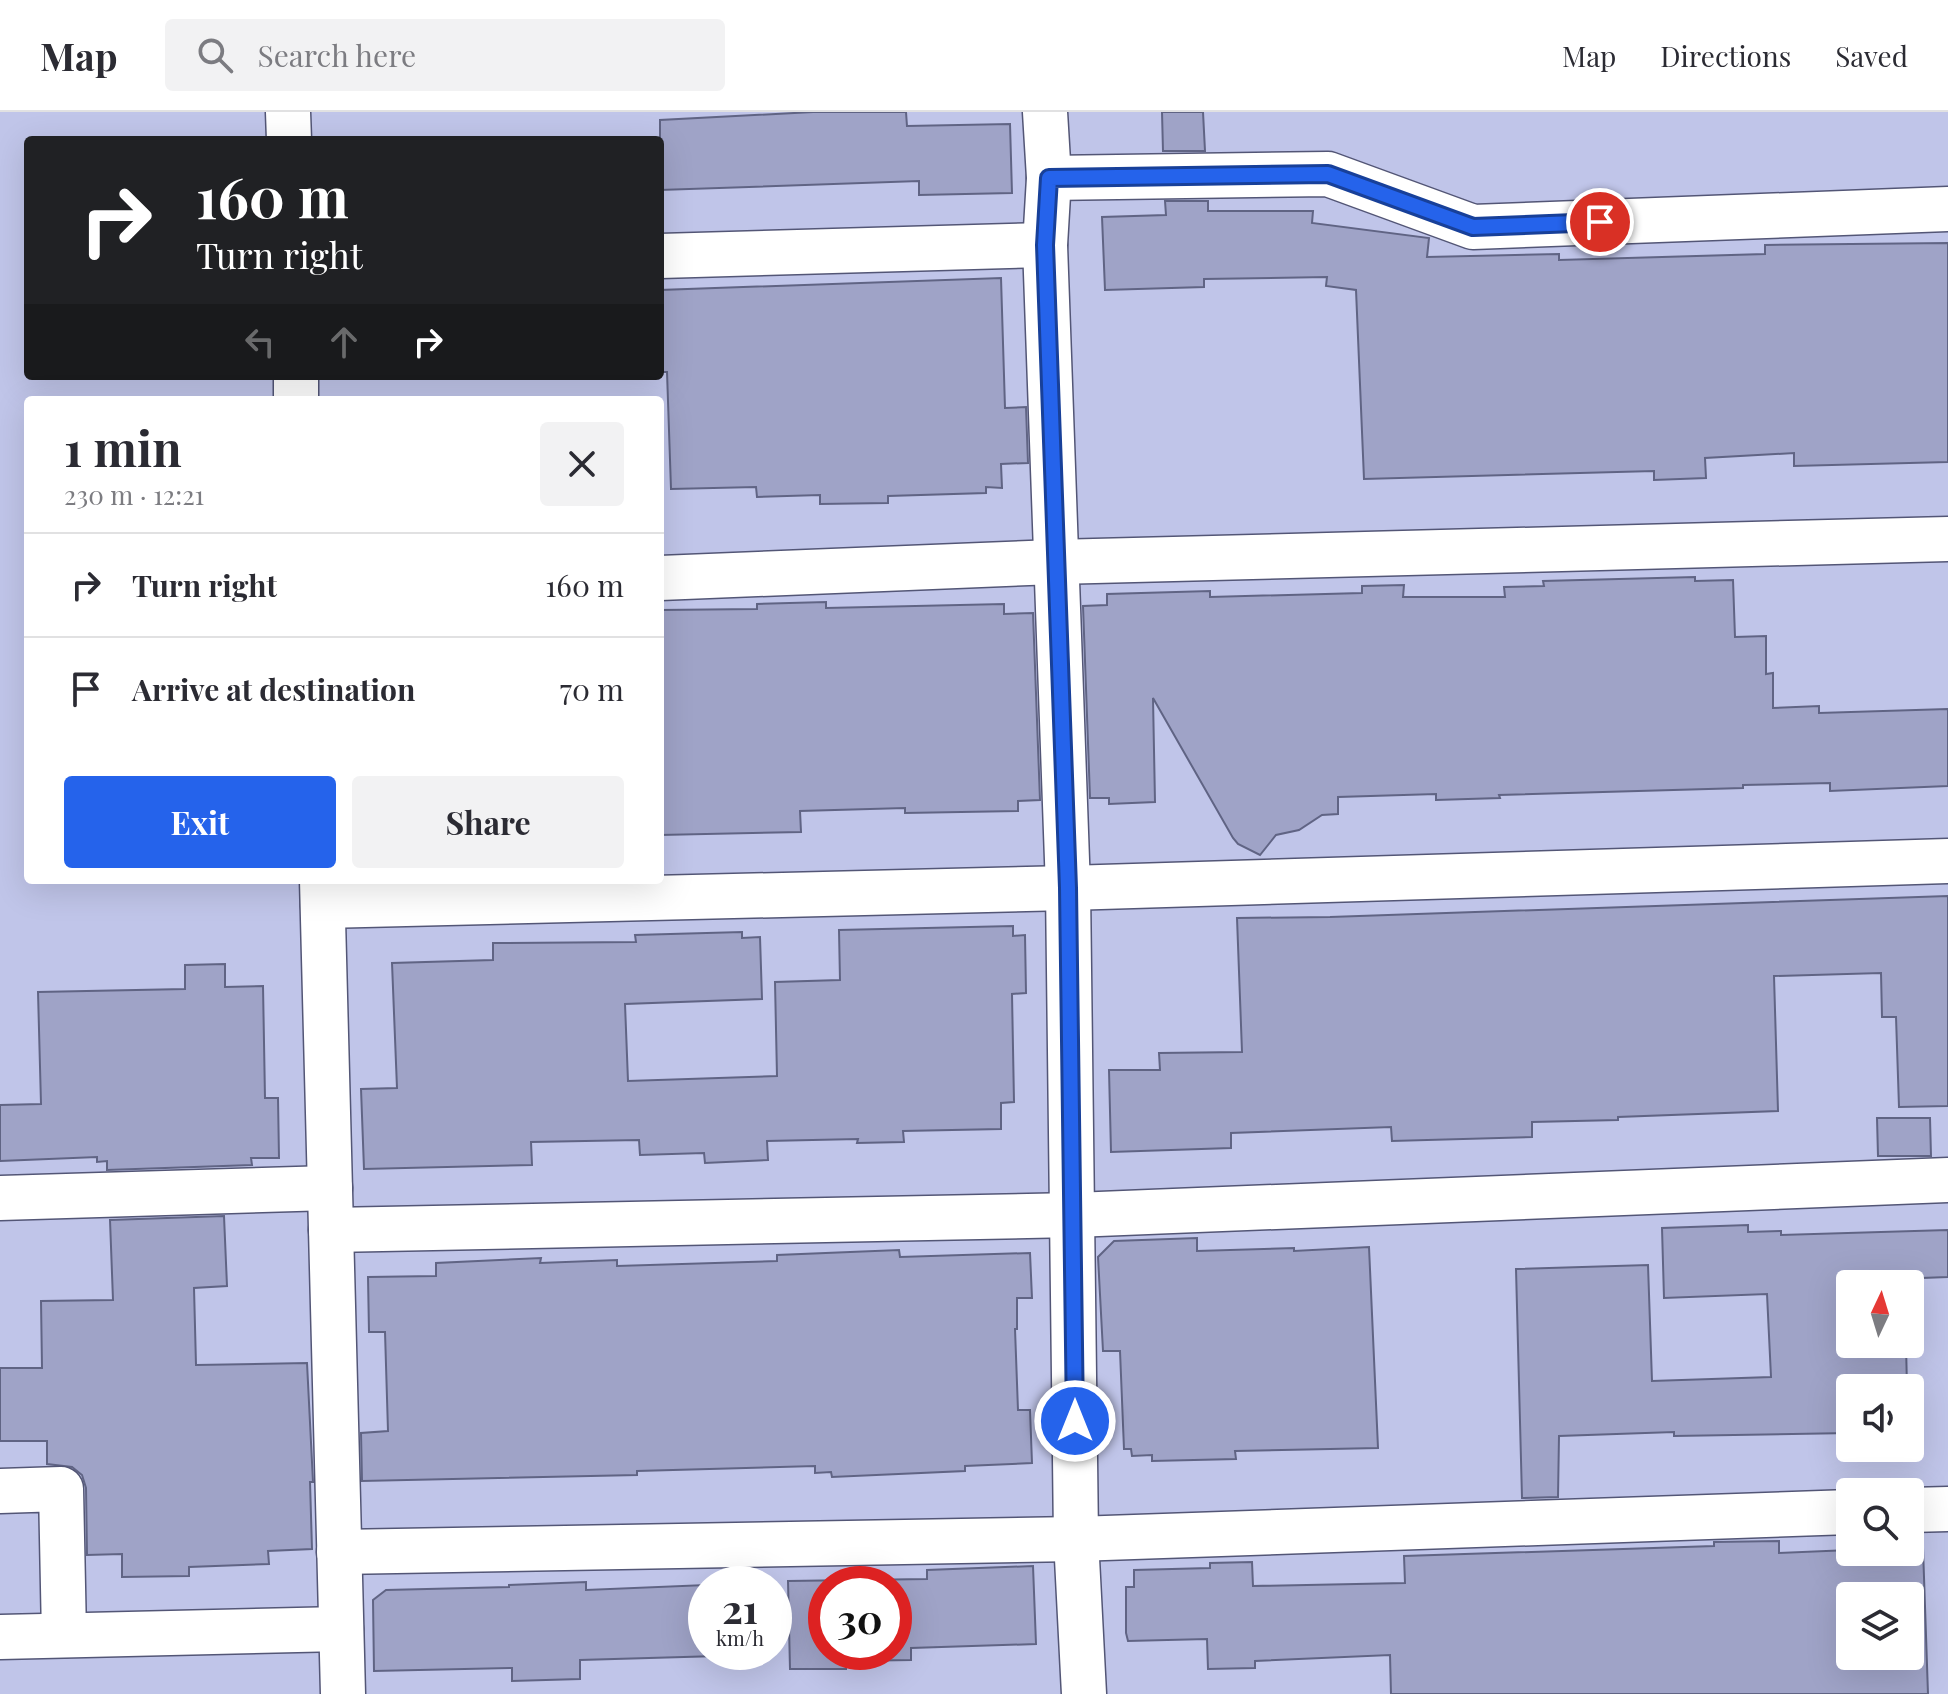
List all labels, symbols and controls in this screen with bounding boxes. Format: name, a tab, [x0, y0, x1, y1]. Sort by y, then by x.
search box	[165, 19, 725, 91]
text: Map	[40, 30, 117, 81]
icon: search	[193, 33, 237, 77]
text: Search here	[257, 35, 416, 75]
text: Map	[1562, 37, 1616, 74]
text: Directions	[1660, 37, 1791, 74]
text: Saved	[1835, 37, 1908, 74]
text: 160 m	[196, 158, 349, 233]
icon: right	[64, 168, 168, 272]
pin	[1566, 188, 1634, 256]
icon: arrive	[1578, 200, 1622, 244]
text: Turn right	[196, 230, 363, 278]
icon: left	[238, 320, 282, 364]
icon: ahead	[322, 320, 366, 364]
icon: right	[406, 320, 450, 364]
text: 1 min	[64, 415, 182, 479]
button: close	[540, 422, 624, 506]
text: 230 m · 12:21	[64, 477, 204, 512]
icon: right	[64, 563, 108, 607]
text: Turn right	[132, 565, 277, 605]
text: 160 m	[545, 565, 624, 605]
icon: arrive	[64, 667, 108, 711]
text: Arrive at destination	[132, 669, 415, 709]
text: 70 m	[560, 669, 624, 709]
button: Exit	[64, 776, 336, 868]
button: Share	[352, 776, 624, 868]
north arrow	[1836, 1270, 1924, 1358]
map controls	[1836, 1270, 1924, 1670]
button: sound	[1836, 1374, 1924, 1462]
position arrow	[1033, 1379, 1117, 1463]
button: search	[1836, 1478, 1924, 1566]
speed limit sign: 30	[808, 1566, 912, 1670]
text: 21	[722, 1581, 758, 1634]
button: layers	[1836, 1582, 1924, 1670]
text: km/h	[716, 1624, 764, 1651]

